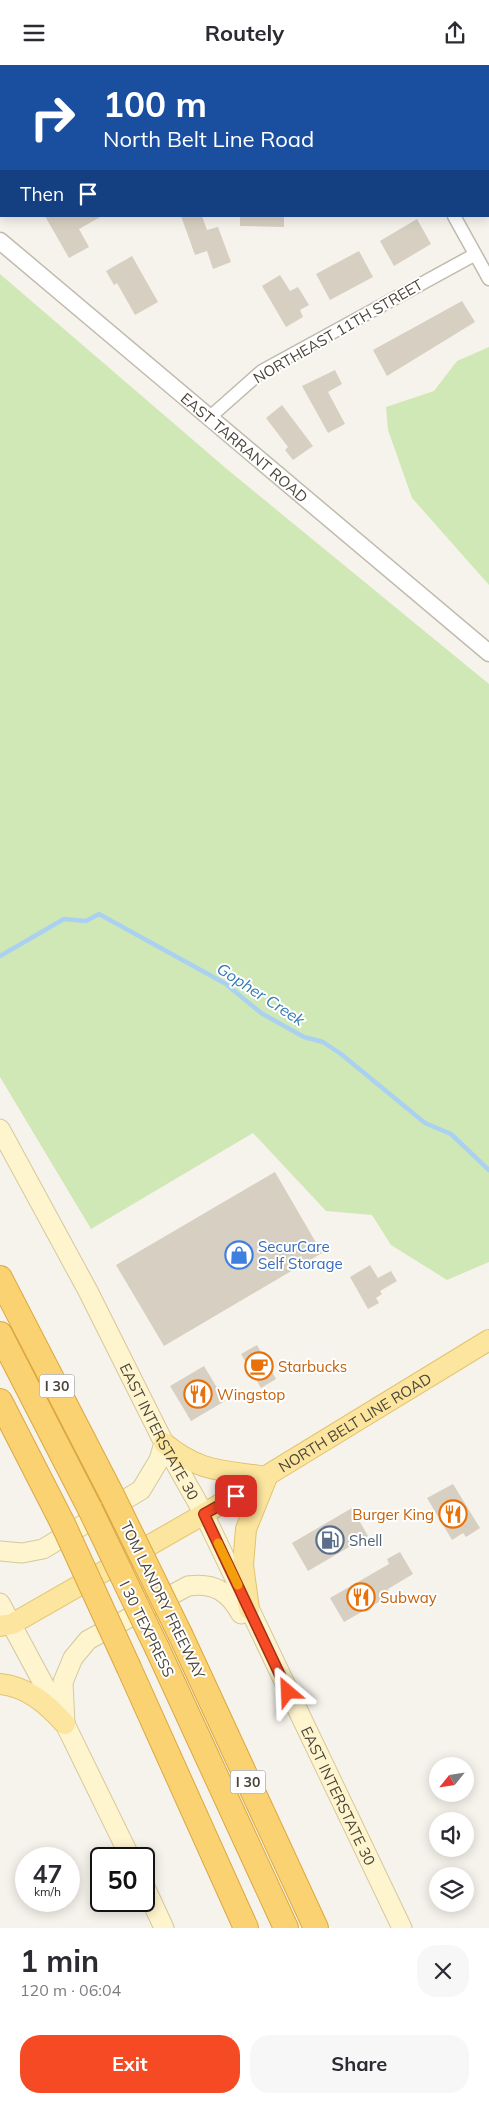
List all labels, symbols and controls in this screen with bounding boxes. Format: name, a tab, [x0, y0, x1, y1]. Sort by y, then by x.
icon: menu	[20, 19, 48, 47]
text: Routely	[205, 19, 284, 47]
icon: share	[441, 19, 469, 47]
text: 100 m	[103, 82, 207, 126]
icon: right	[20, 85, 85, 150]
text: North Belt Line Road	[103, 125, 314, 153]
icon: arrive	[74, 180, 102, 208]
text: Then	[20, 182, 64, 206]
street label: NORTHEAST 11TH STREET	[250, 275, 426, 387]
street label: EAST TARRANT ROAD	[177, 388, 312, 506]
water label: Gopher Creek	[213, 958, 309, 1030]
place label: SecurCare Self Storage	[258, 1237, 343, 1273]
shop icon: SecurCare Self Storage	[224, 1240, 254, 1270]
cafe icon: Starbucks	[244, 1351, 274, 1381]
place label: Starbucks	[278, 1357, 347, 1376]
street label: EAST INTERSTATE 30	[116, 1360, 203, 1503]
street label: NORTH BELT LINE ROAD	[275, 1368, 435, 1476]
road number: I 30	[40, 1375, 74, 1397]
restaurant icon: Wingstop	[183, 1379, 213, 1409]
place label: Wingstop	[217, 1385, 285, 1404]
pin	[215, 1475, 257, 1517]
icon: arrive	[222, 1482, 250, 1510]
restaurant icon: Burger King	[438, 1499, 468, 1529]
place label: Burger King	[352, 1505, 434, 1524]
street label: TOM LANDRY FREEWAY	[117, 1518, 210, 1683]
fuel station icon: Shell	[315, 1525, 345, 1555]
place label: Shell	[349, 1531, 382, 1550]
street label: I 30 TEXPRESS	[115, 1578, 179, 1680]
restaurant icon: Subway	[346, 1582, 376, 1612]
place label: Subway	[380, 1588, 437, 1607]
position arrow	[261, 1665, 313, 1717]
street label: EAST INTERSTATE 30	[297, 1723, 380, 1868]
north arrow	[429, 1757, 474, 1803]
map controls	[429, 1757, 474, 1912]
road number: I 30	[230, 1770, 266, 1793]
button: sound	[429, 1812, 474, 1857]
speed limit sign: 50	[90, 1847, 155, 1912]
text: 47	[32, 1858, 63, 1889]
button: layers	[429, 1867, 474, 1912]
text: km/h	[34, 1884, 61, 1899]
text: 1 min	[20, 1942, 99, 1980]
button: close	[417, 1945, 469, 1997]
text: 120 m · 06:04	[20, 1980, 121, 2000]
button: Exit	[20, 2035, 240, 2093]
button: Share	[250, 2035, 469, 2093]

